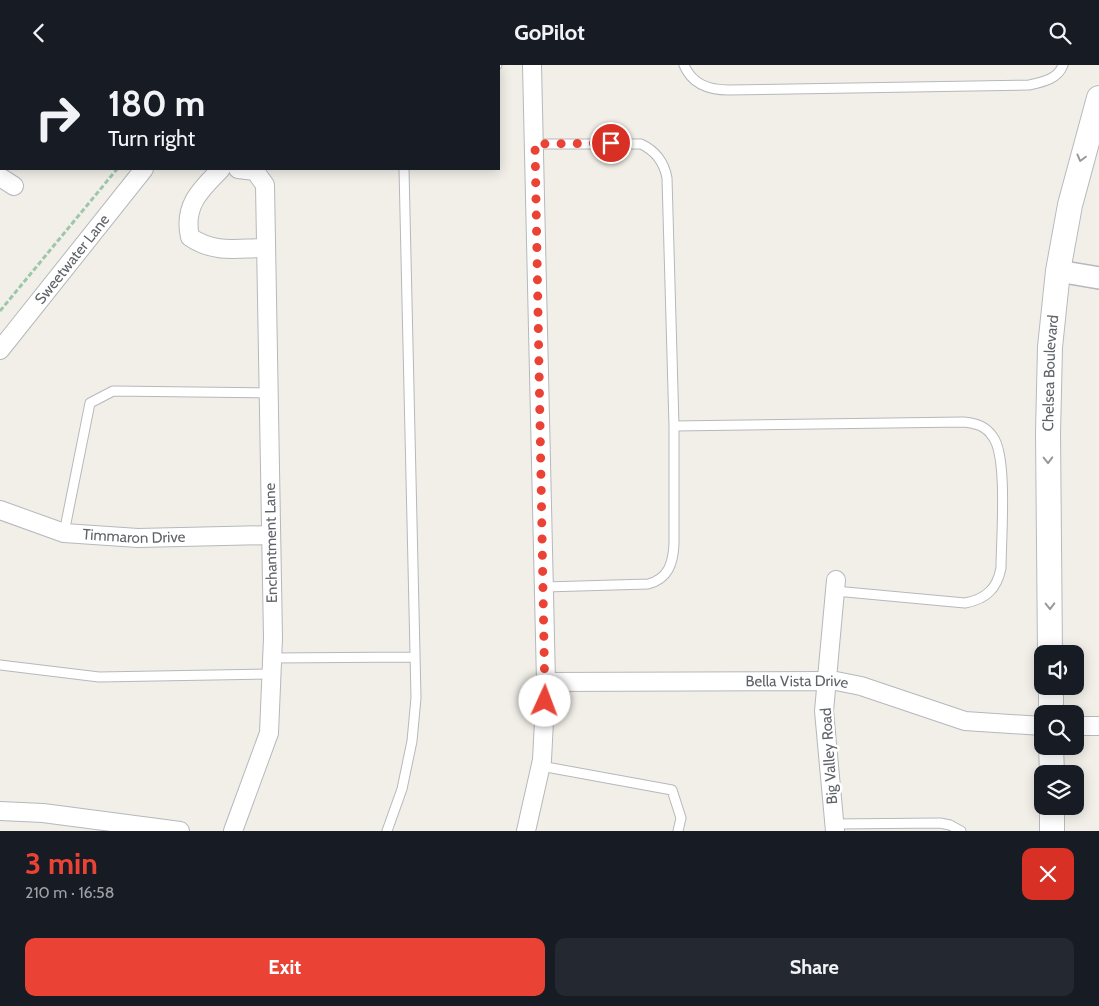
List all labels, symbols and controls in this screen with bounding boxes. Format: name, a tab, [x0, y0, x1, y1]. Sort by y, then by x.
icon: back	[25, 19, 53, 47]
text: GoPilot	[514, 19, 585, 46]
icon: search	[1046, 19, 1074, 47]
text: 180 m	[108, 82, 205, 125]
icon: right	[25, 85, 90, 150]
pin	[590, 122, 632, 164]
text: Turn right	[108, 125, 195, 152]
icon: arrive	[597, 129, 625, 157]
one-way arrow	[1077, 153, 1087, 161]
street label: Sweetwater Lane	[31, 211, 113, 308]
street label: Chelsea Boulevard	[1039, 314, 1062, 432]
one-way arrow	[1043, 456, 1053, 464]
street label: Enchantment Lane	[261, 482, 281, 603]
street label: Timmaron Drive	[82, 525, 186, 547]
one-way arrow	[1045, 602, 1055, 610]
map controls	[1034, 645, 1084, 815]
button: sound	[1034, 645, 1084, 695]
street label: Bella Vista Drive	[746, 672, 850, 692]
position arrow	[518, 674, 570, 726]
button: search	[1034, 705, 1084, 755]
street label: Big Valley Road	[817, 707, 841, 805]
button: layers	[1034, 765, 1084, 815]
text: 3 min	[25, 845, 98, 882]
button: close	[1022, 848, 1074, 900]
text: 210 m · 16:58	[25, 883, 114, 902]
button: Exit	[25, 938, 545, 996]
button: Share	[555, 938, 1074, 996]

